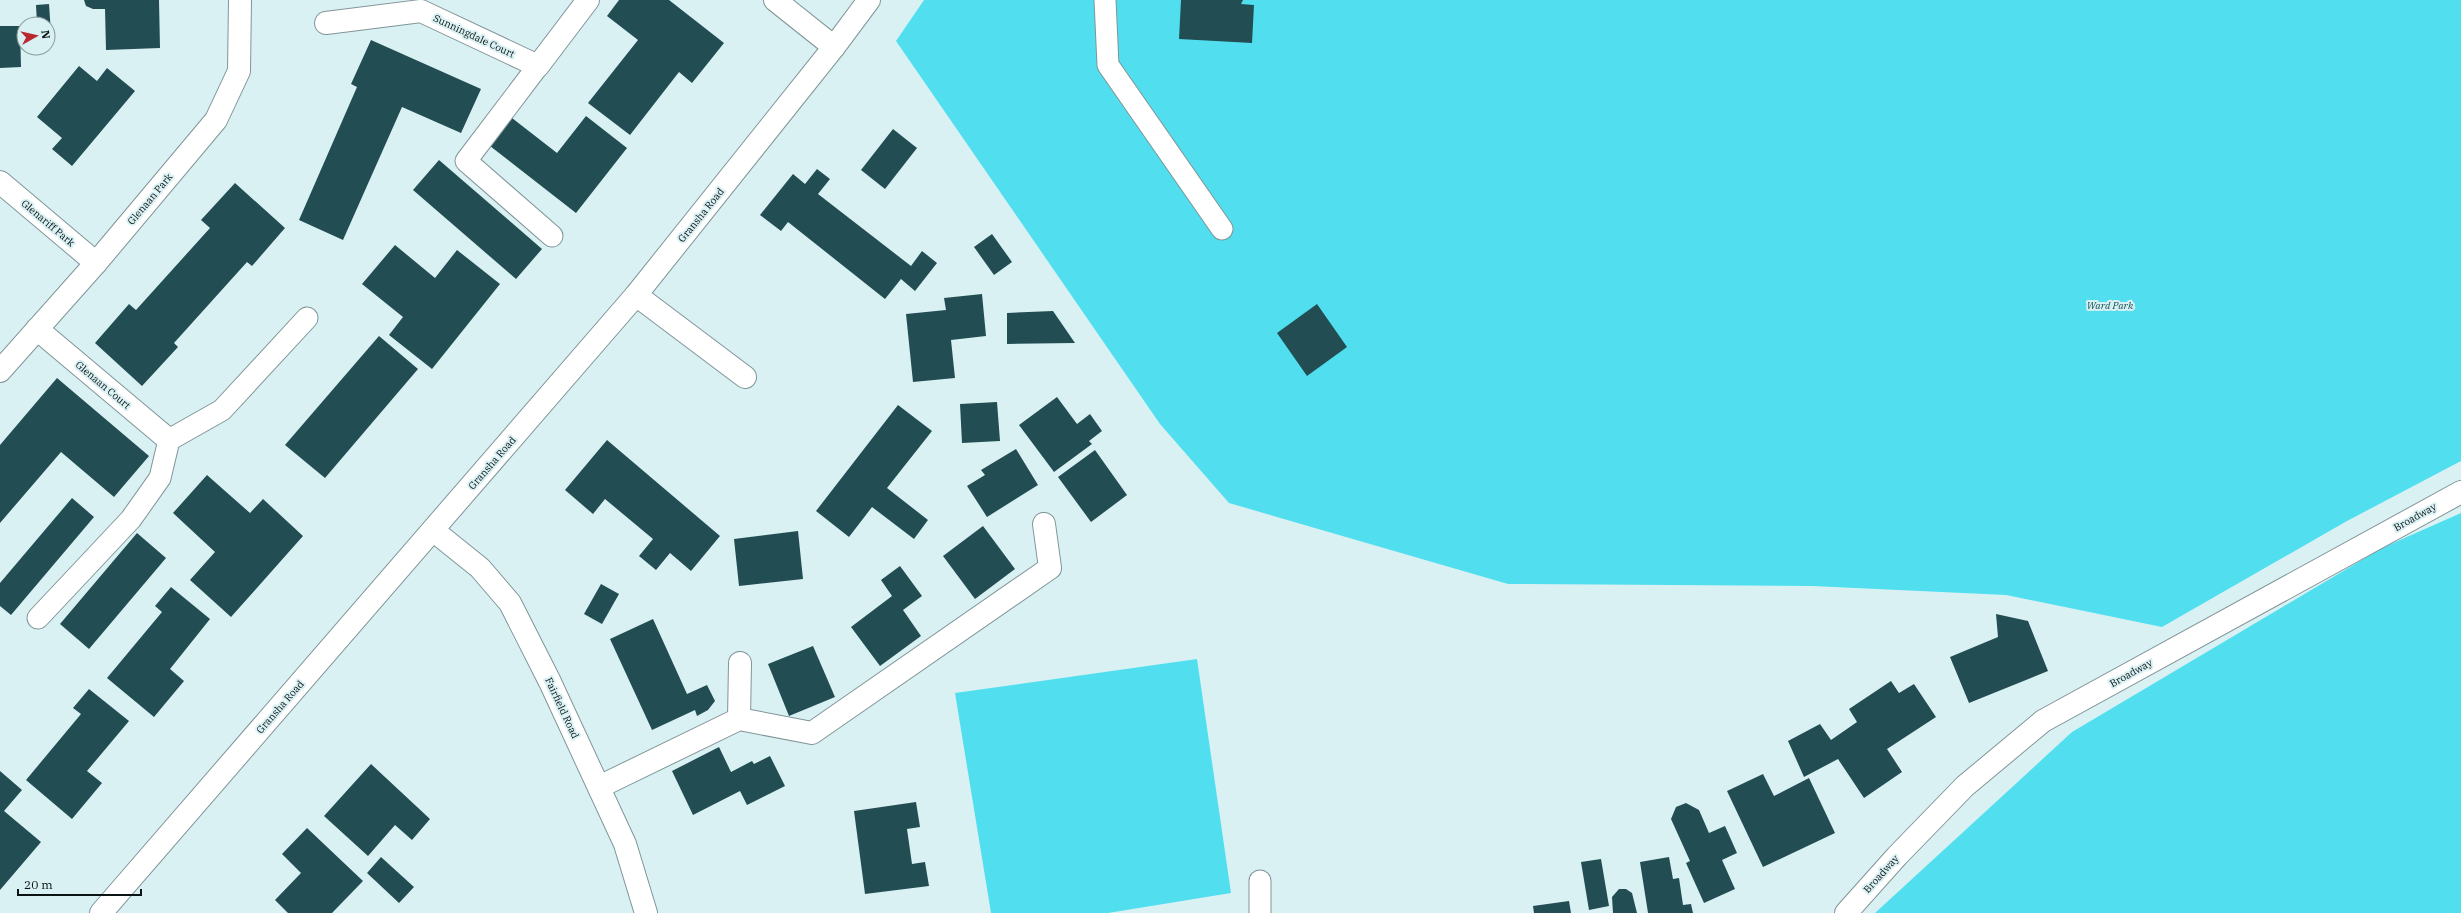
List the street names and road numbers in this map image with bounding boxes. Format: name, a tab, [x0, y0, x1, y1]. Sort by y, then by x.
street label: Sunningdale Court	[431, 11, 517, 61]
street label: Glenaan Park	[125, 170, 175, 227]
street label: Gransha Road	[675, 185, 727, 245]
street label: Glenariff Park	[19, 197, 78, 249]
street label: Glenaan Court	[73, 358, 134, 412]
street label: Gransha Road	[465, 434, 519, 492]
street label: Broadway	[2391, 500, 2439, 534]
street label: Broadway	[2107, 656, 2155, 690]
street label: Fairfield Road	[542, 675, 582, 741]
street label: Gransha Road	[253, 678, 307, 736]
street label: Broadway	[1861, 852, 1902, 896]

